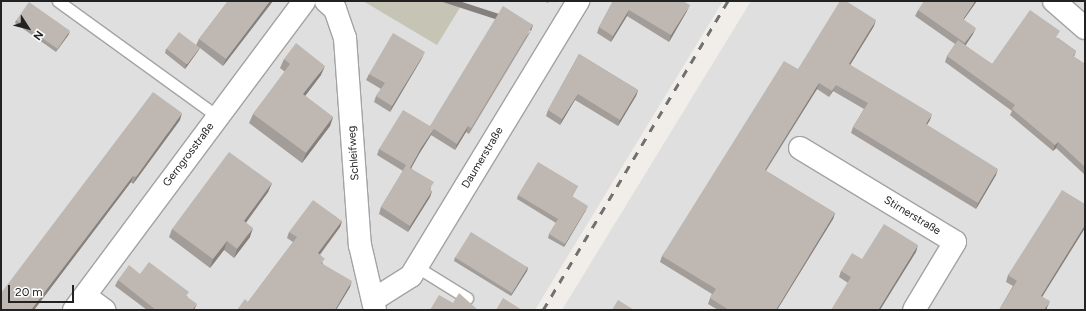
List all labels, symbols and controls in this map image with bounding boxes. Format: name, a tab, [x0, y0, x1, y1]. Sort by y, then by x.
north arrow	[8, 8, 48, 48]
text: N	[30, 28, 46, 43]
street label: Gerngrosstraße	[161, 120, 217, 190]
street label: Schleifweg	[346, 125, 362, 181]
street label: Daumerstraße	[460, 125, 506, 191]
street label: Stirnerstraße	[881, 194, 943, 238]
scale bar	[10, 277, 76, 303]
text: 20 m	[15, 285, 43, 299]

